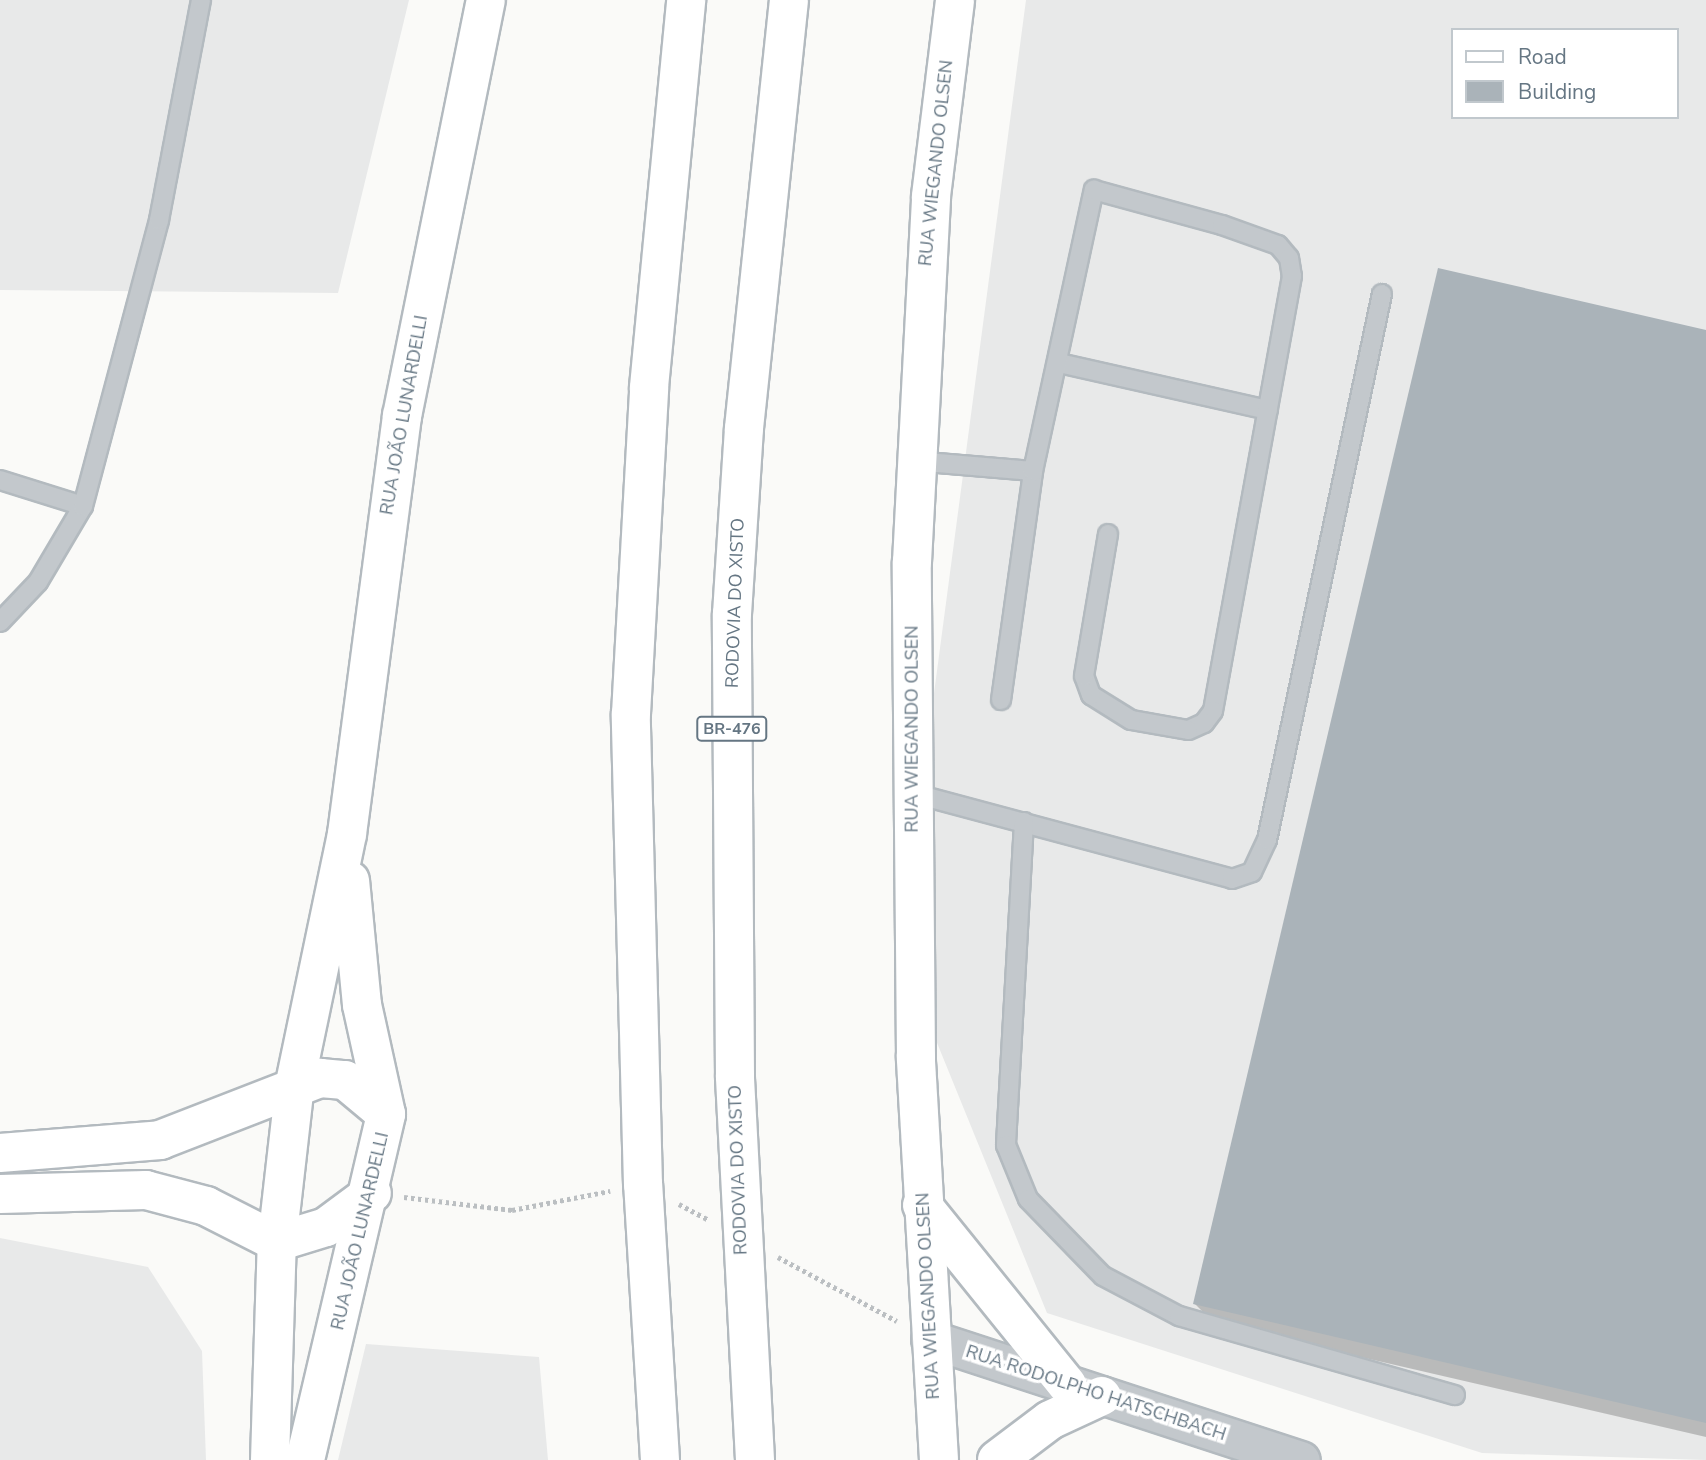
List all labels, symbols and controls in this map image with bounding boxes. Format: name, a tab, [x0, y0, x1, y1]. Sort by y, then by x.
legend	[1450, 28, 1678, 119]
text: Road	[1518, 43, 1567, 71]
street label: RUA WIEGANDO OLSEN	[914, 59, 958, 267]
text: Building	[1518, 78, 1596, 106]
street label: RUA JOÃO LUNARDELLI	[376, 313, 432, 517]
street label: RODOVIA DO XISTO	[721, 518, 749, 688]
street label: RUA WIEGANDO OLSEN	[901, 625, 923, 833]
road number: BR-476	[695, 716, 769, 742]
street label: RODOVIA DO XISTO	[724, 1085, 752, 1255]
street label: RUA JOÃO LUNARDELLI	[327, 1130, 393, 1332]
street label: RUA WIEGANDO OLSEN	[912, 1192, 944, 1400]
street label: RUA RODOLPHO HATSCHBACH	[963, 1341, 1229, 1445]

